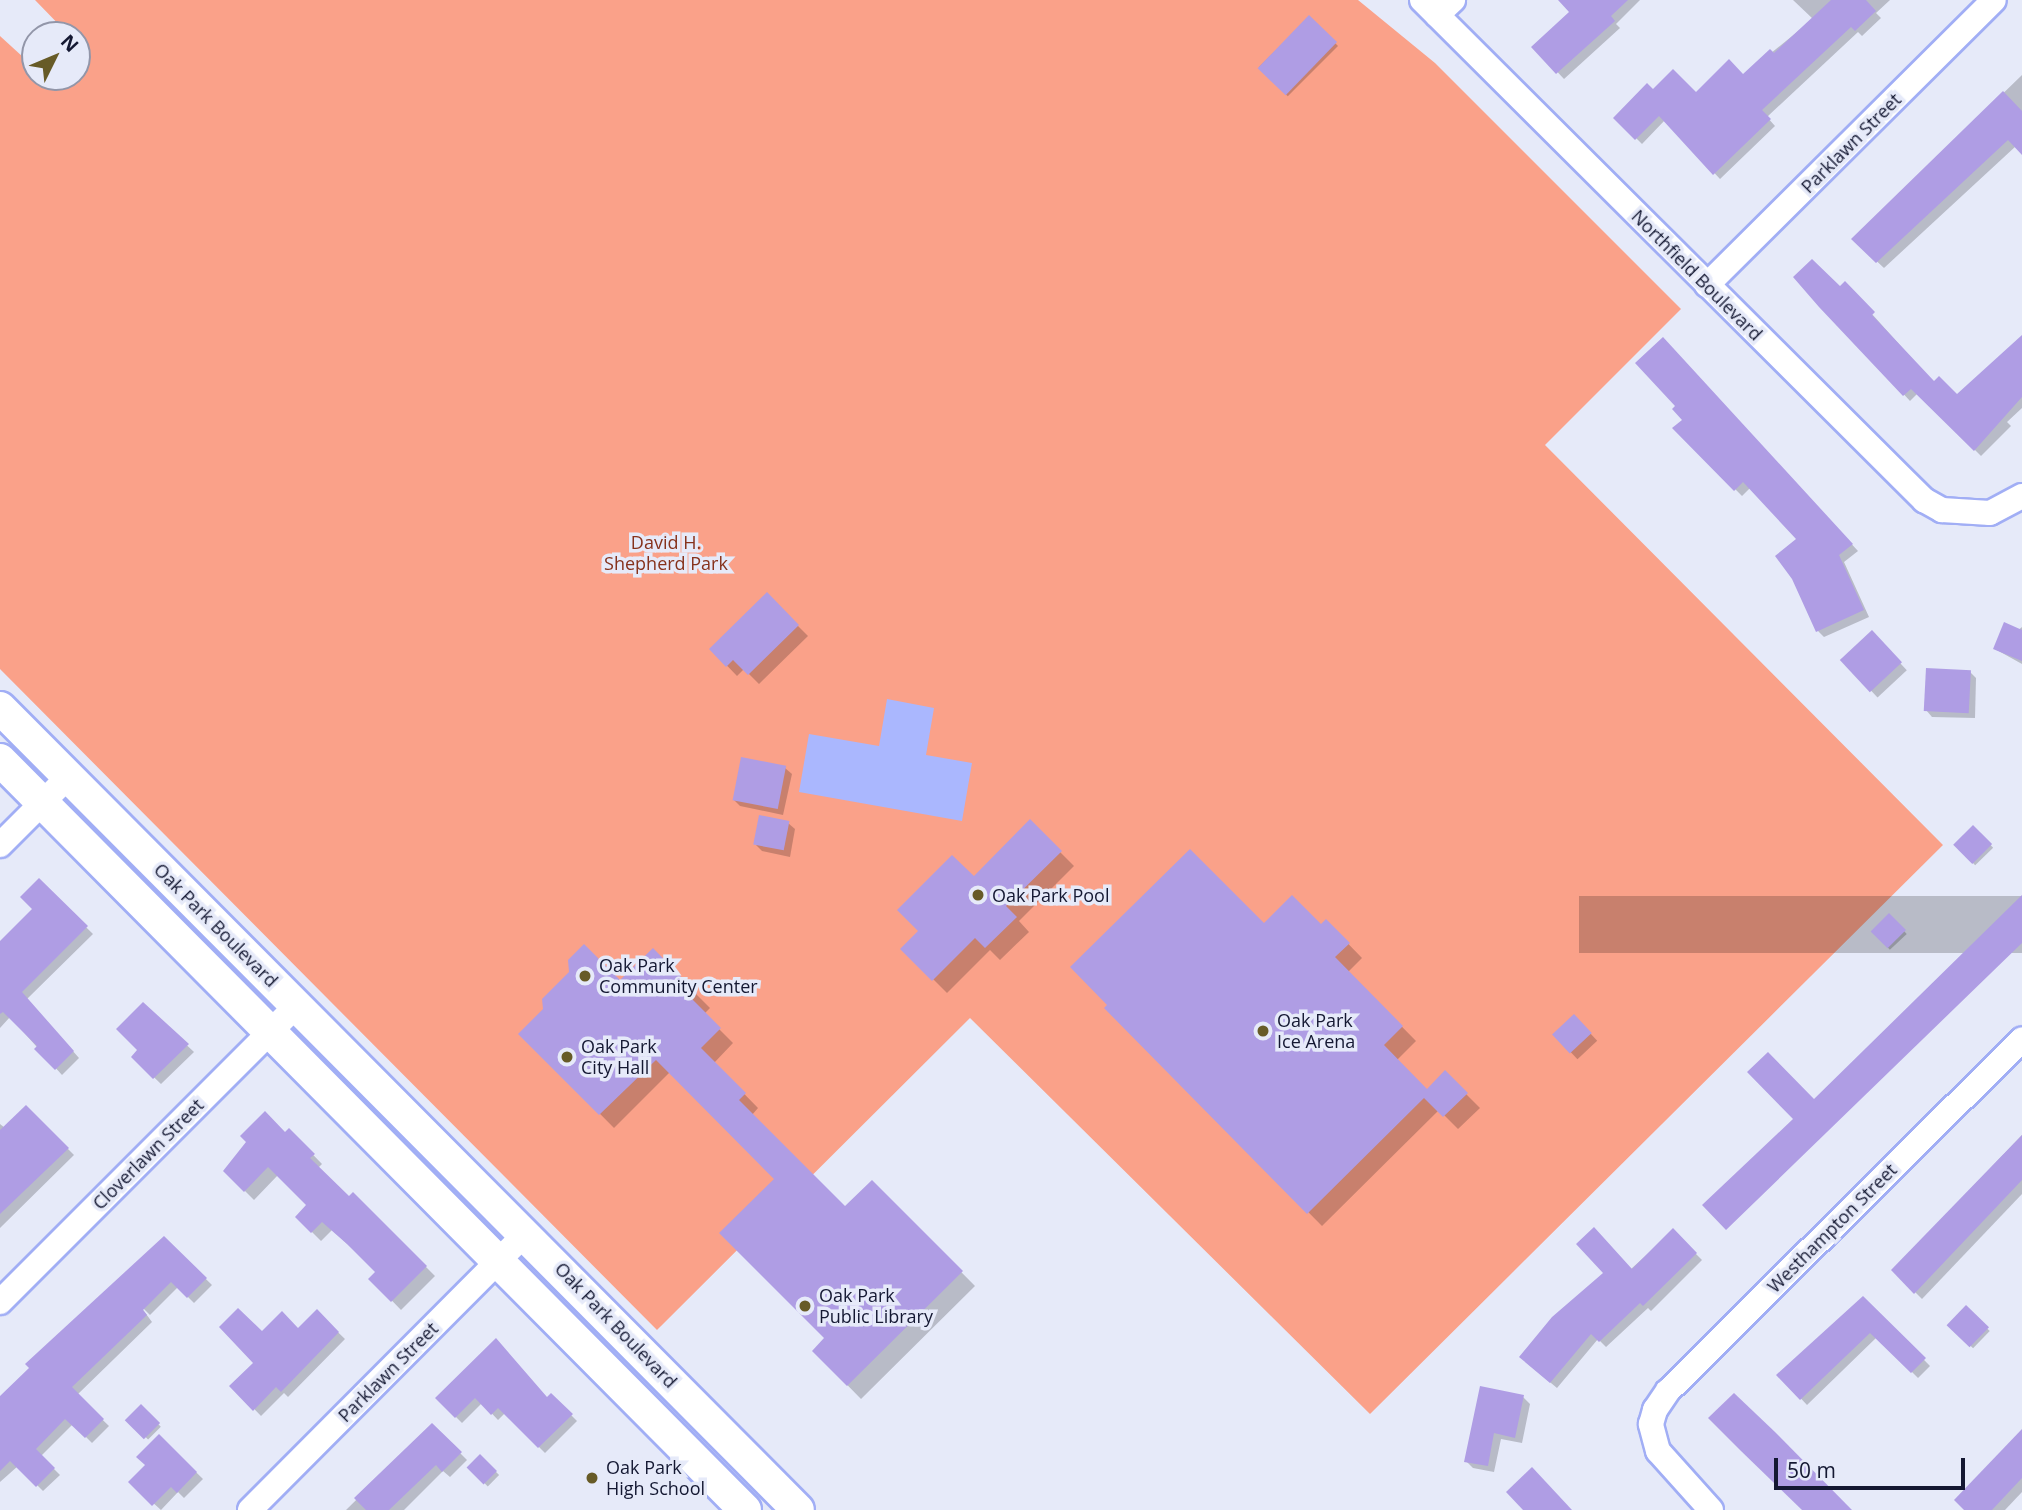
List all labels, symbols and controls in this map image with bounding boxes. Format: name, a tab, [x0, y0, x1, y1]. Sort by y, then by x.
north arrow	[21, 21, 91, 91]
text: N	[55, 29, 85, 58]
street label: Parklawn Street	[1797, 89, 1905, 197]
street label: Northfield Boulevard	[1627, 205, 1767, 345]
park label: David H. Shepherd Park	[604, 532, 728, 574]
street label: Oak Park Boulevard	[150, 859, 282, 991]
place label: Oak Park Pool	[992, 884, 1109, 906]
marker: Oak Park Pool	[970, 887, 986, 903]
place label: Oak Park Community Center	[599, 955, 758, 998]
marker: Oak Park Community Center	[577, 968, 593, 984]
place label: Oak Park Ice Arena	[1277, 1010, 1355, 1052]
marker: Oak Park Ice Arena	[1255, 1023, 1271, 1039]
place label: Oak Park City Hall	[581, 1036, 657, 1078]
marker: Oak Park City Hall	[559, 1049, 575, 1065]
street label: Cloverlawn Street	[88, 1094, 208, 1214]
street label: Westhampton Street	[1763, 1159, 1901, 1297]
street label: Oak Park Boulevard	[551, 1258, 681, 1392]
place label: Oak Park Public Library	[819, 1285, 933, 1328]
marker: Oak Park Public Library	[797, 1298, 813, 1314]
street label: Parklawn Street	[334, 1318, 442, 1426]
scale bar	[1777, 1444, 1968, 1488]
text: 50 m	[1787, 1456, 1836, 1484]
place label: Oak Park High School	[606, 1457, 705, 1500]
marker: Oak Park High School	[584, 1470, 600, 1486]

